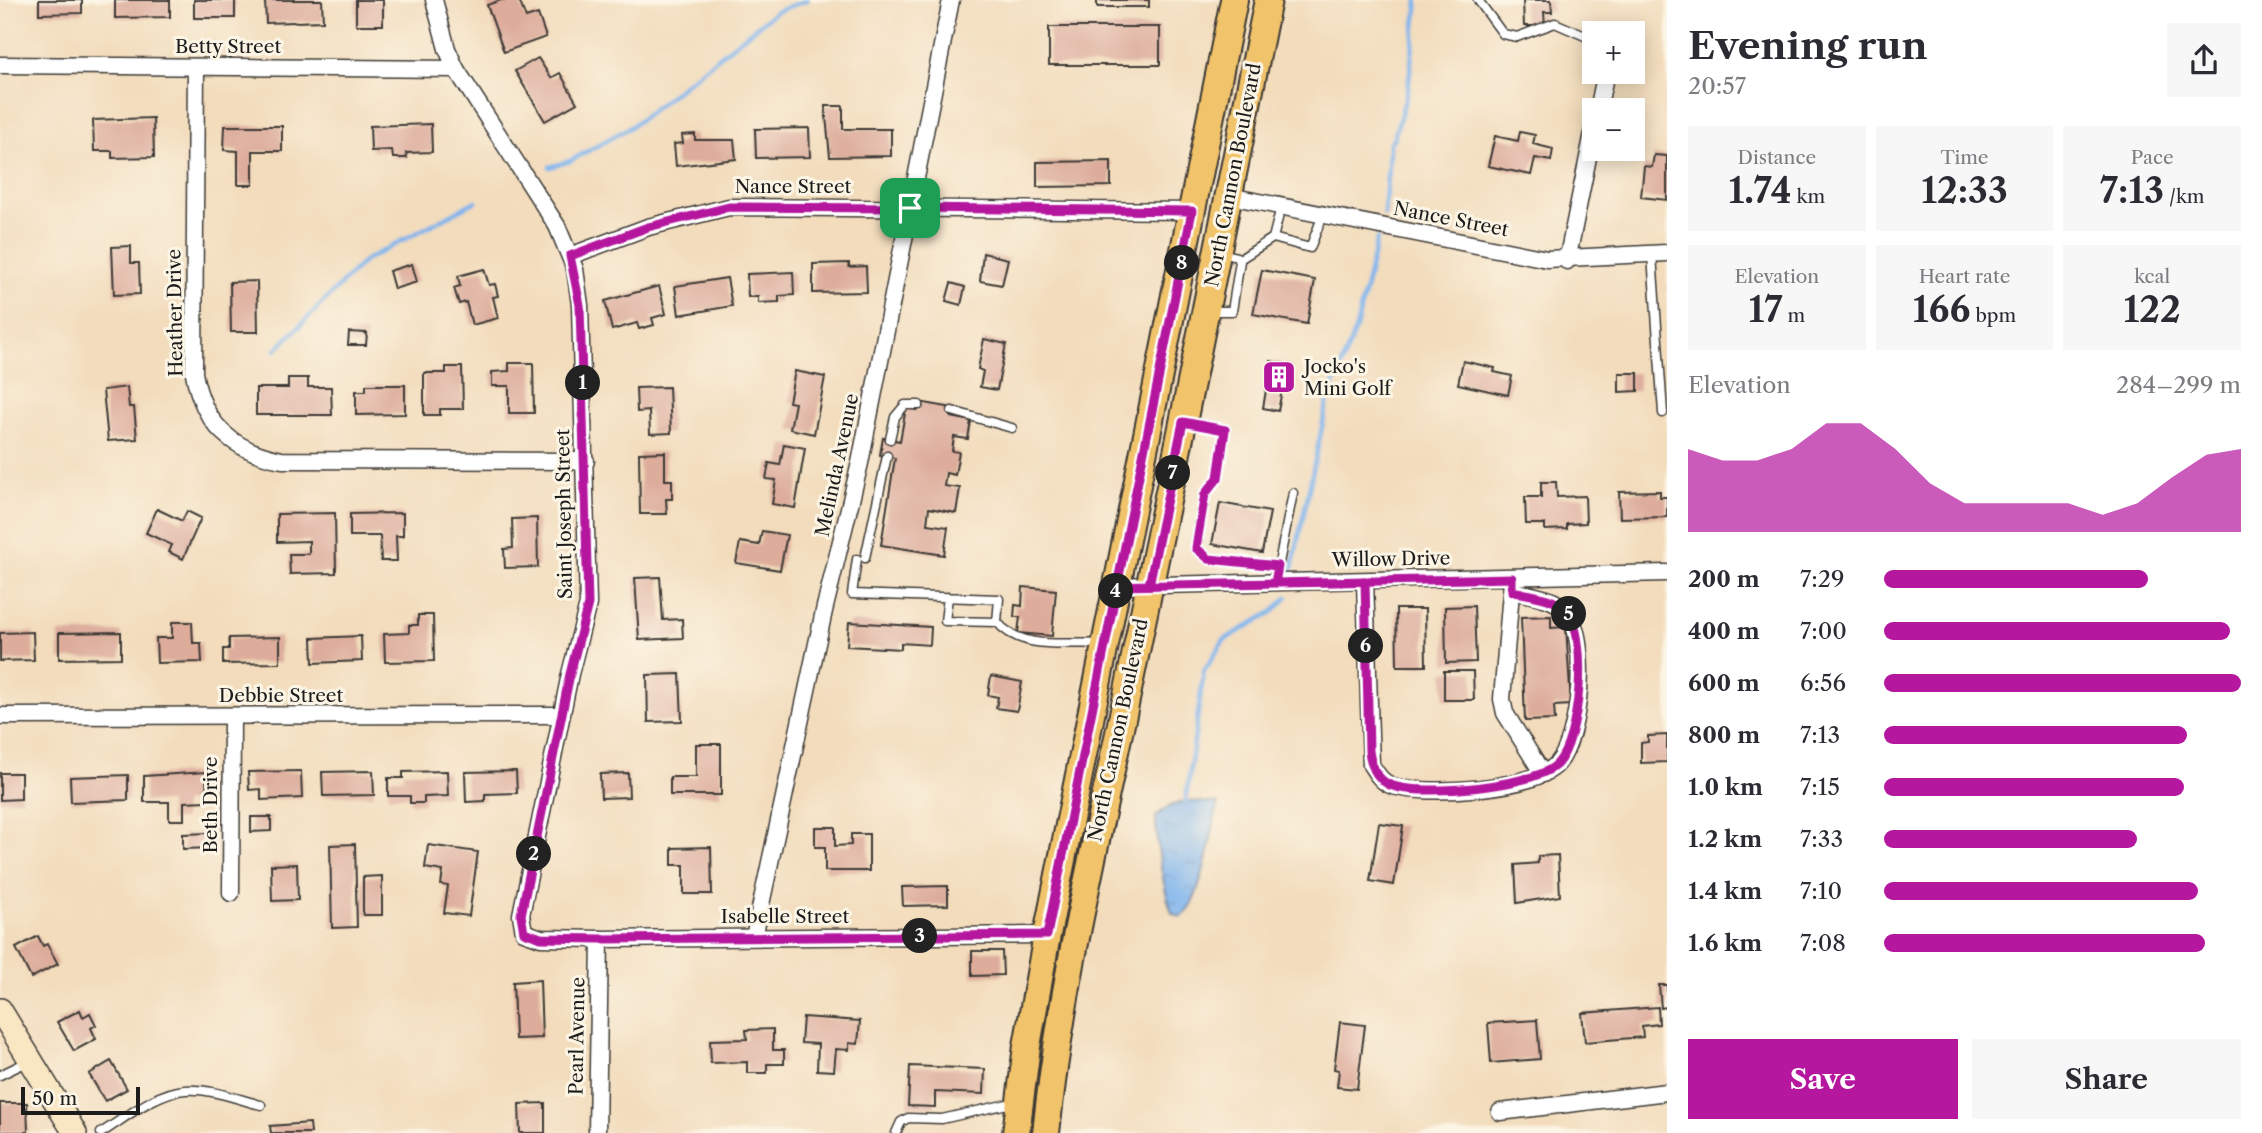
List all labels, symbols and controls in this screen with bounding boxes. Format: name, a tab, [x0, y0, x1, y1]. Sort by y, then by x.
map controls	[1582, 21, 1645, 161]
button: +	[1582, 21, 1645, 84]
text: Evening run	[1688, 22, 1928, 69]
button: share	[2167, 23, 2241, 97]
street label: Betty Street	[175, 35, 281, 58]
street label: North Cannon Boulevard	[1200, 61, 1266, 289]
text: 20:57	[1688, 72, 1746, 100]
button: −	[1582, 98, 1645, 161]
text: Distance	[1738, 146, 1816, 169]
text: Time	[1940, 146, 1989, 169]
text: Pace	[2131, 146, 2174, 169]
text: 1.74	[1729, 169, 1791, 212]
text: 12:33	[1921, 169, 2008, 212]
text: 7:13	[2100, 169, 2164, 212]
street label: Nance Street	[735, 175, 852, 198]
pin	[880, 178, 940, 238]
text: km	[1791, 185, 1825, 208]
text: /km	[2164, 185, 2205, 208]
icon: arrive	[891, 189, 929, 227]
street label: Nance Street	[1392, 197, 1511, 241]
pin: 8	[1164, 246, 1200, 280]
street label: Heather Drive	[162, 249, 188, 377]
text: 8	[1176, 251, 1187, 274]
text: Elevation	[1734, 265, 1819, 288]
text: Heart rate	[1919, 265, 2010, 288]
text: kcal	[2134, 265, 2170, 288]
text: 17	[1748, 288, 1782, 331]
text: 166	[1913, 288, 1970, 331]
text: 122	[2124, 288, 2181, 331]
text: m	[1782, 304, 1805, 327]
text: bpm	[1970, 304, 2016, 327]
place label: Jocko's Mini Golf	[1301, 355, 1393, 400]
building icon: Jocko's Mini Golf	[1260, 358, 1298, 396]
pin: 1	[566, 366, 600, 400]
text: 1	[578, 371, 587, 394]
text: Elevation	[1688, 371, 1791, 399]
text: 284–299 m	[2116, 371, 2241, 399]
street label: Melinda Avenue	[811, 391, 863, 539]
street label: Saint Joseph Street	[551, 428, 577, 599]
pin: 7	[1156, 456, 1190, 490]
text: 7	[1168, 461, 1177, 484]
street label: Willow Drive	[1331, 546, 1450, 572]
text: 200 m	[1688, 565, 1760, 593]
text: 7:29	[1800, 565, 1844, 593]
pin: 4	[1098, 574, 1134, 608]
text: 4	[1110, 579, 1121, 602]
pin: 5	[1552, 596, 1586, 632]
text: 5	[1563, 602, 1574, 625]
street label: North Cannon Boulevard	[1083, 616, 1153, 844]
text: 400 m	[1688, 617, 1760, 645]
text: 7:00	[1800, 617, 1847, 645]
pin: 6	[1348, 628, 1384, 664]
text: 6	[1360, 634, 1371, 657]
text: 600 m	[1688, 669, 1760, 697]
text: 6:56	[1800, 669, 1846, 697]
street label: Debbie Street	[219, 684, 343, 707]
text: 800 m	[1688, 721, 1760, 749]
text: 7:13	[1800, 721, 1840, 749]
street label: Beth Drive	[199, 757, 222, 853]
text: 1.0 km	[1688, 773, 1763, 801]
text: 7:15	[1800, 773, 1840, 801]
text: 1.2 km	[1688, 825, 1762, 853]
text: 7:33	[1800, 825, 1843, 853]
pin: 2	[516, 836, 552, 872]
text: 2	[528, 842, 539, 865]
text: 1.4 km	[1688, 877, 1762, 905]
text: 7:10	[1800, 877, 1842, 905]
street label: Isabelle Street	[721, 905, 849, 928]
pin: 3	[902, 918, 937, 954]
text: 3	[914, 924, 925, 947]
text: 1.6 km	[1688, 929, 1762, 957]
text: 7:08	[1800, 929, 1846, 957]
street label: Pearl Avenue	[564, 977, 590, 1095]
button: Save	[1688, 1039, 1958, 1119]
button: Share	[1972, 1039, 2241, 1119]
scale bar	[21, 1084, 140, 1116]
text: 50 m	[32, 1087, 77, 1110]

